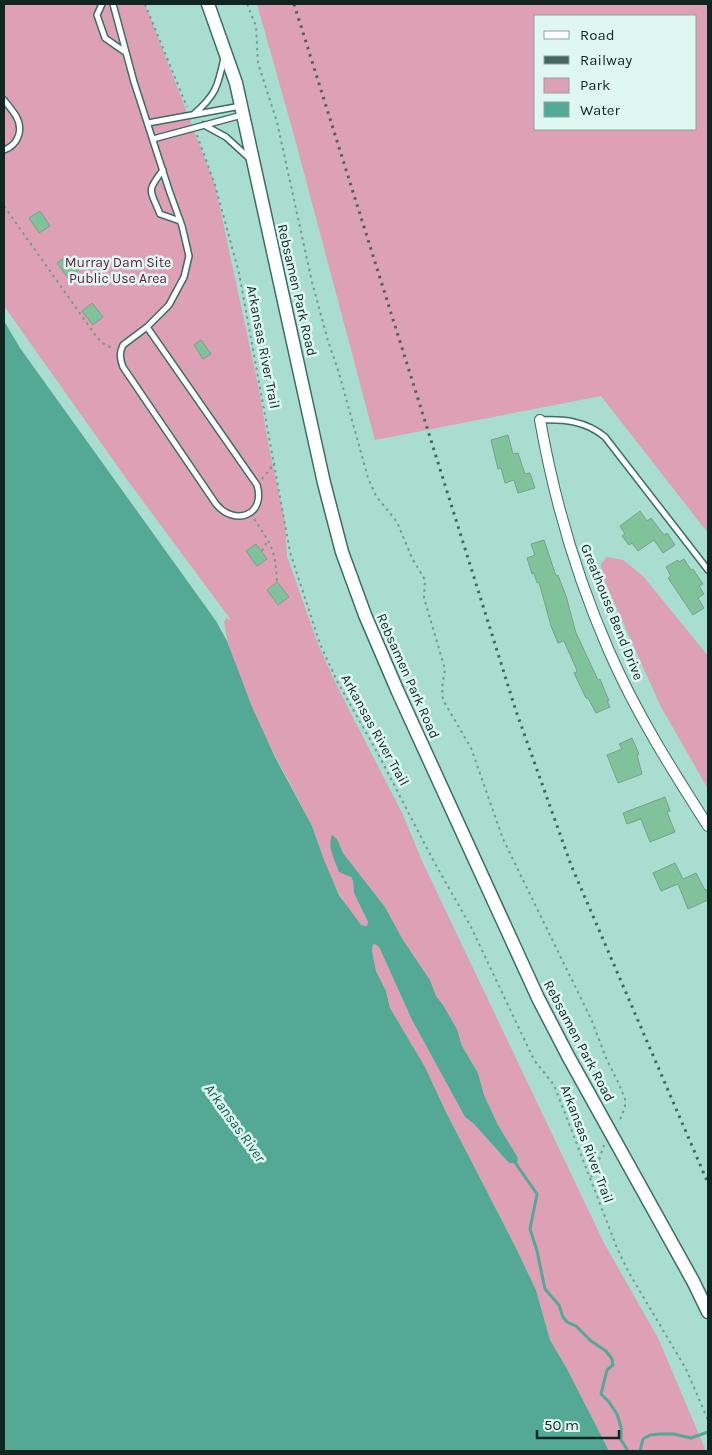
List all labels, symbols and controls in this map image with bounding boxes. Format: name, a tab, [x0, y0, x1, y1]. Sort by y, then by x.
legend	[534, 15, 697, 130]
text: Road	[580, 26, 615, 44]
text: Railway	[580, 51, 632, 69]
text: Park	[580, 76, 610, 94]
text: Water	[580, 101, 621, 119]
street label: Rebsamen Park Road	[274, 222, 320, 358]
park label: Murray Dam Site Public Use Area	[65, 254, 171, 287]
street label: Arkansas River Trail	[243, 284, 283, 410]
street label: Greathouse Bend Drive	[577, 541, 647, 683]
street label: Rebsamen Park Road	[373, 611, 443, 741]
street label: Arkansas River Trail	[337, 671, 413, 789]
street label: Rebsamen Park Road	[540, 977, 618, 1105]
water label: Arkansas River	[201, 1080, 270, 1166]
street label: Arkansas River Trail	[557, 1083, 617, 1205]
scale bar	[537, 1408, 620, 1440]
text: 50 m	[544, 1416, 579, 1434]

